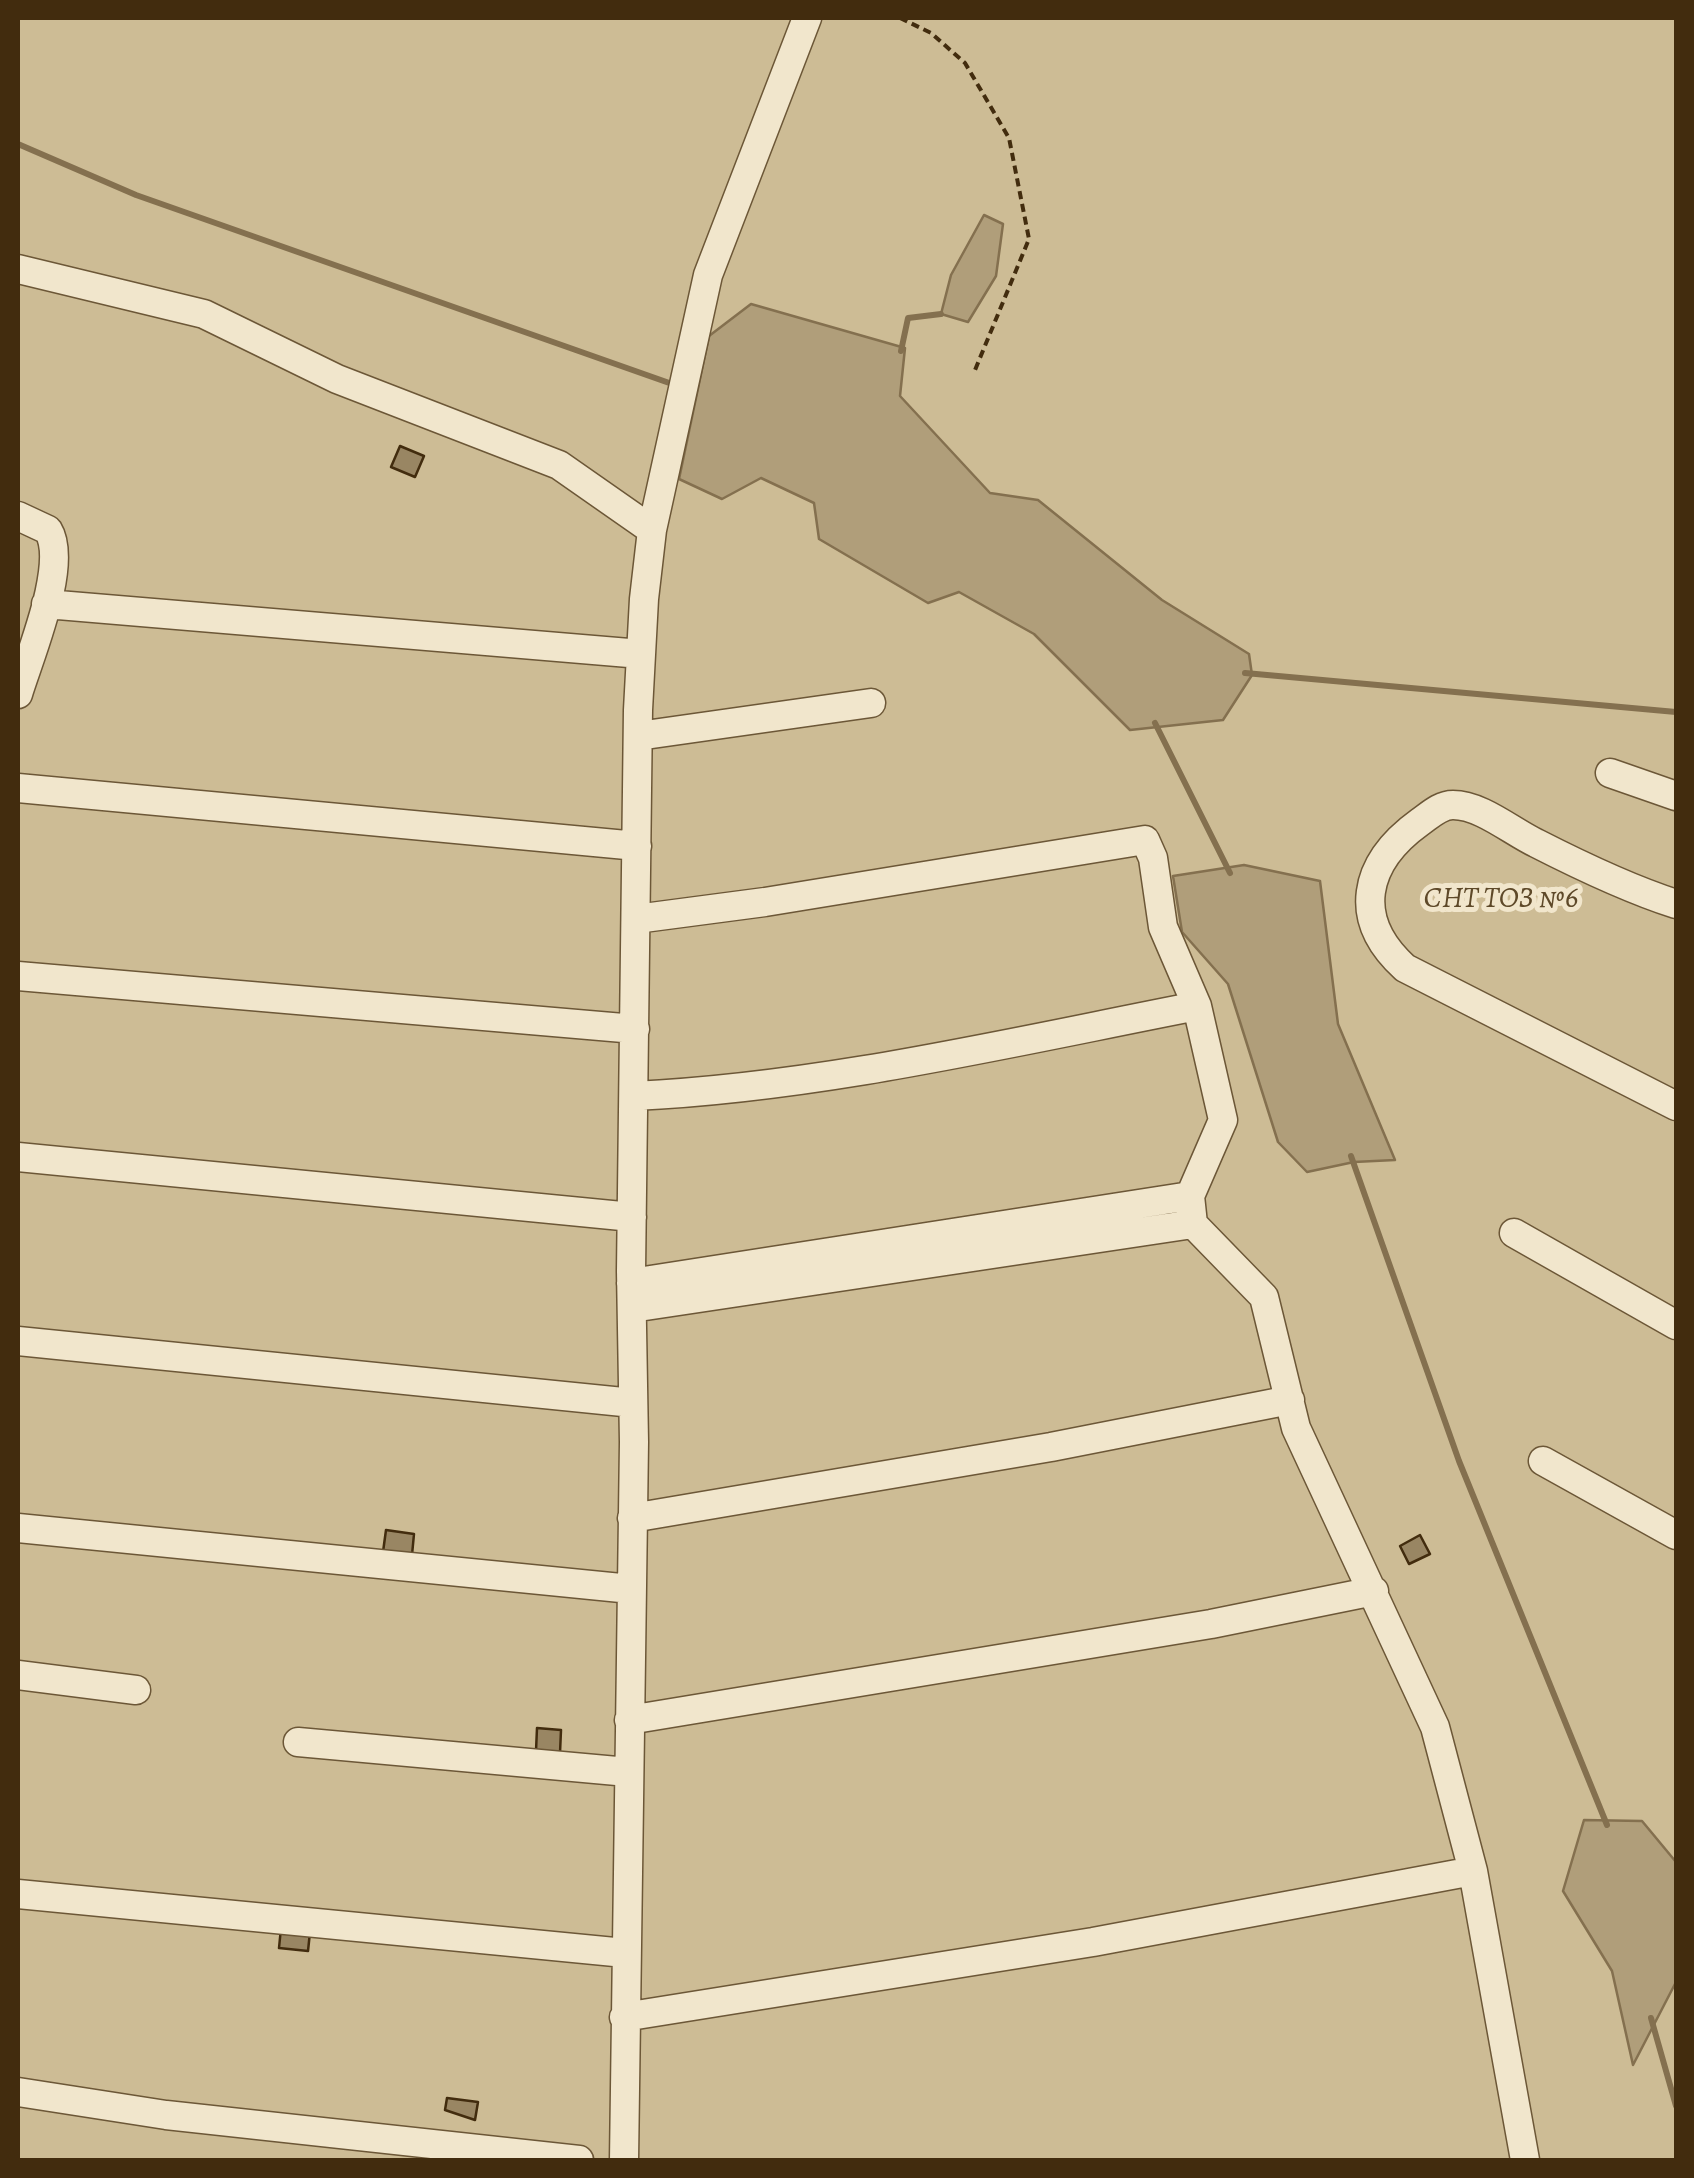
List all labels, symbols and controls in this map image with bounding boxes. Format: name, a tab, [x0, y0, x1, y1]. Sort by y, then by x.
park label: СНТ ТОЗ №6	[1424, 882, 1578, 918]

